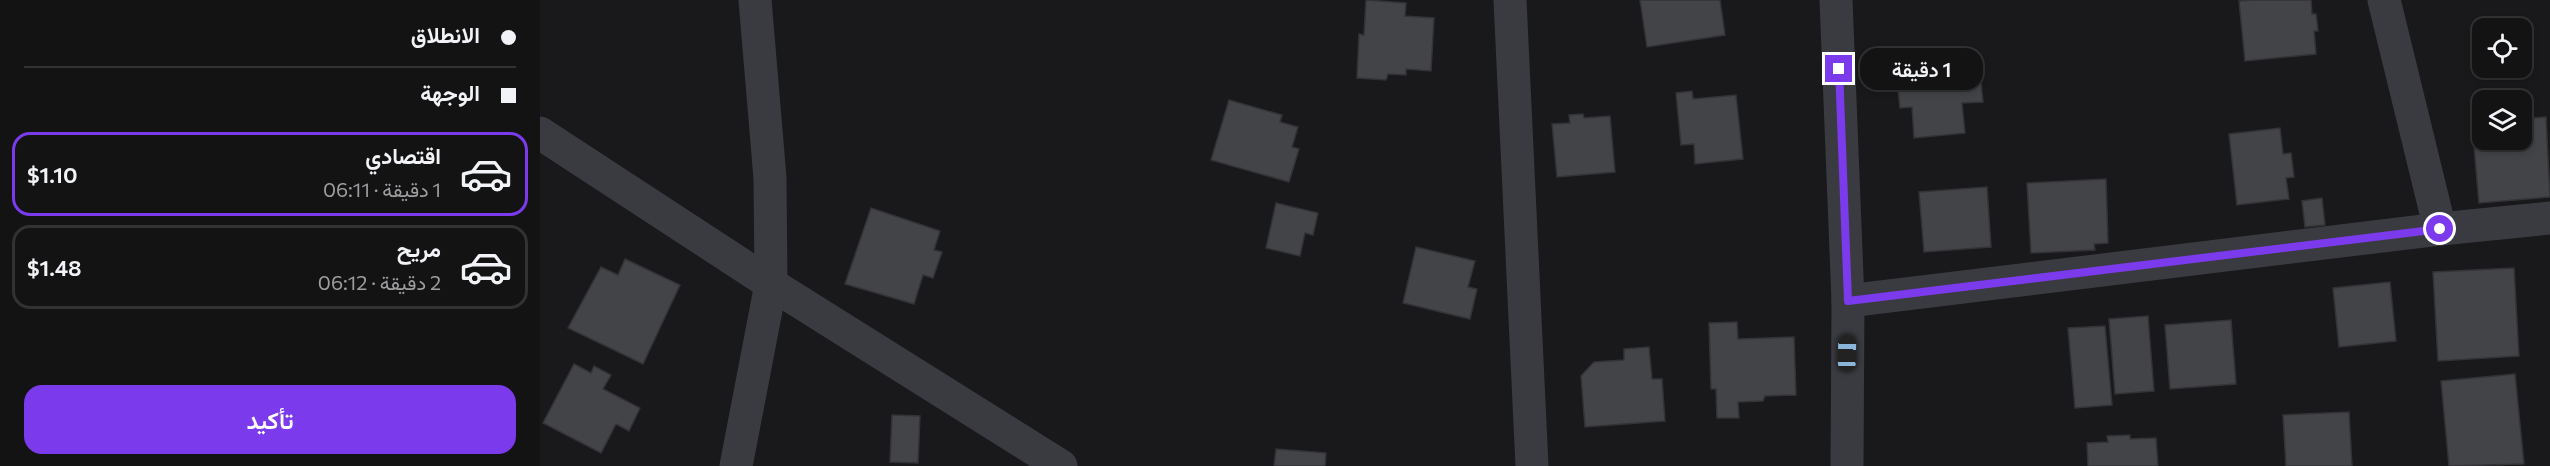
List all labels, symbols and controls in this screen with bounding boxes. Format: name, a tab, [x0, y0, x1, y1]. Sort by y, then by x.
map controls	[2472, 18, 2532, 150]
button: locate	[2472, 18, 2532, 78]
text: الانطلاق	[411, 21, 480, 48]
callout: 1 دقيقة	[1860, 48, 1983, 90]
route end	[1825, 55, 1852, 82]
text: 1 دقيقة	[1892, 57, 1951, 81]
text: الوجهة	[420, 79, 480, 106]
button: layers	[2472, 90, 2532, 150]
text: اقتصادي	[365, 142, 441, 169]
icon: car	[459, 147, 513, 201]
text: $1.10	[27, 161, 78, 188]
text: 1 دقيقة · 06:11	[323, 177, 441, 201]
route start	[2426, 215, 2453, 242]
text: مريح	[397, 235, 441, 262]
icon: car	[459, 240, 513, 294]
text: $1.48	[27, 254, 82, 281]
text: 2 دقيقة · 06:12	[318, 270, 441, 294]
car	[1838, 335, 1856, 371]
button: تأكيد	[24, 385, 516, 454]

